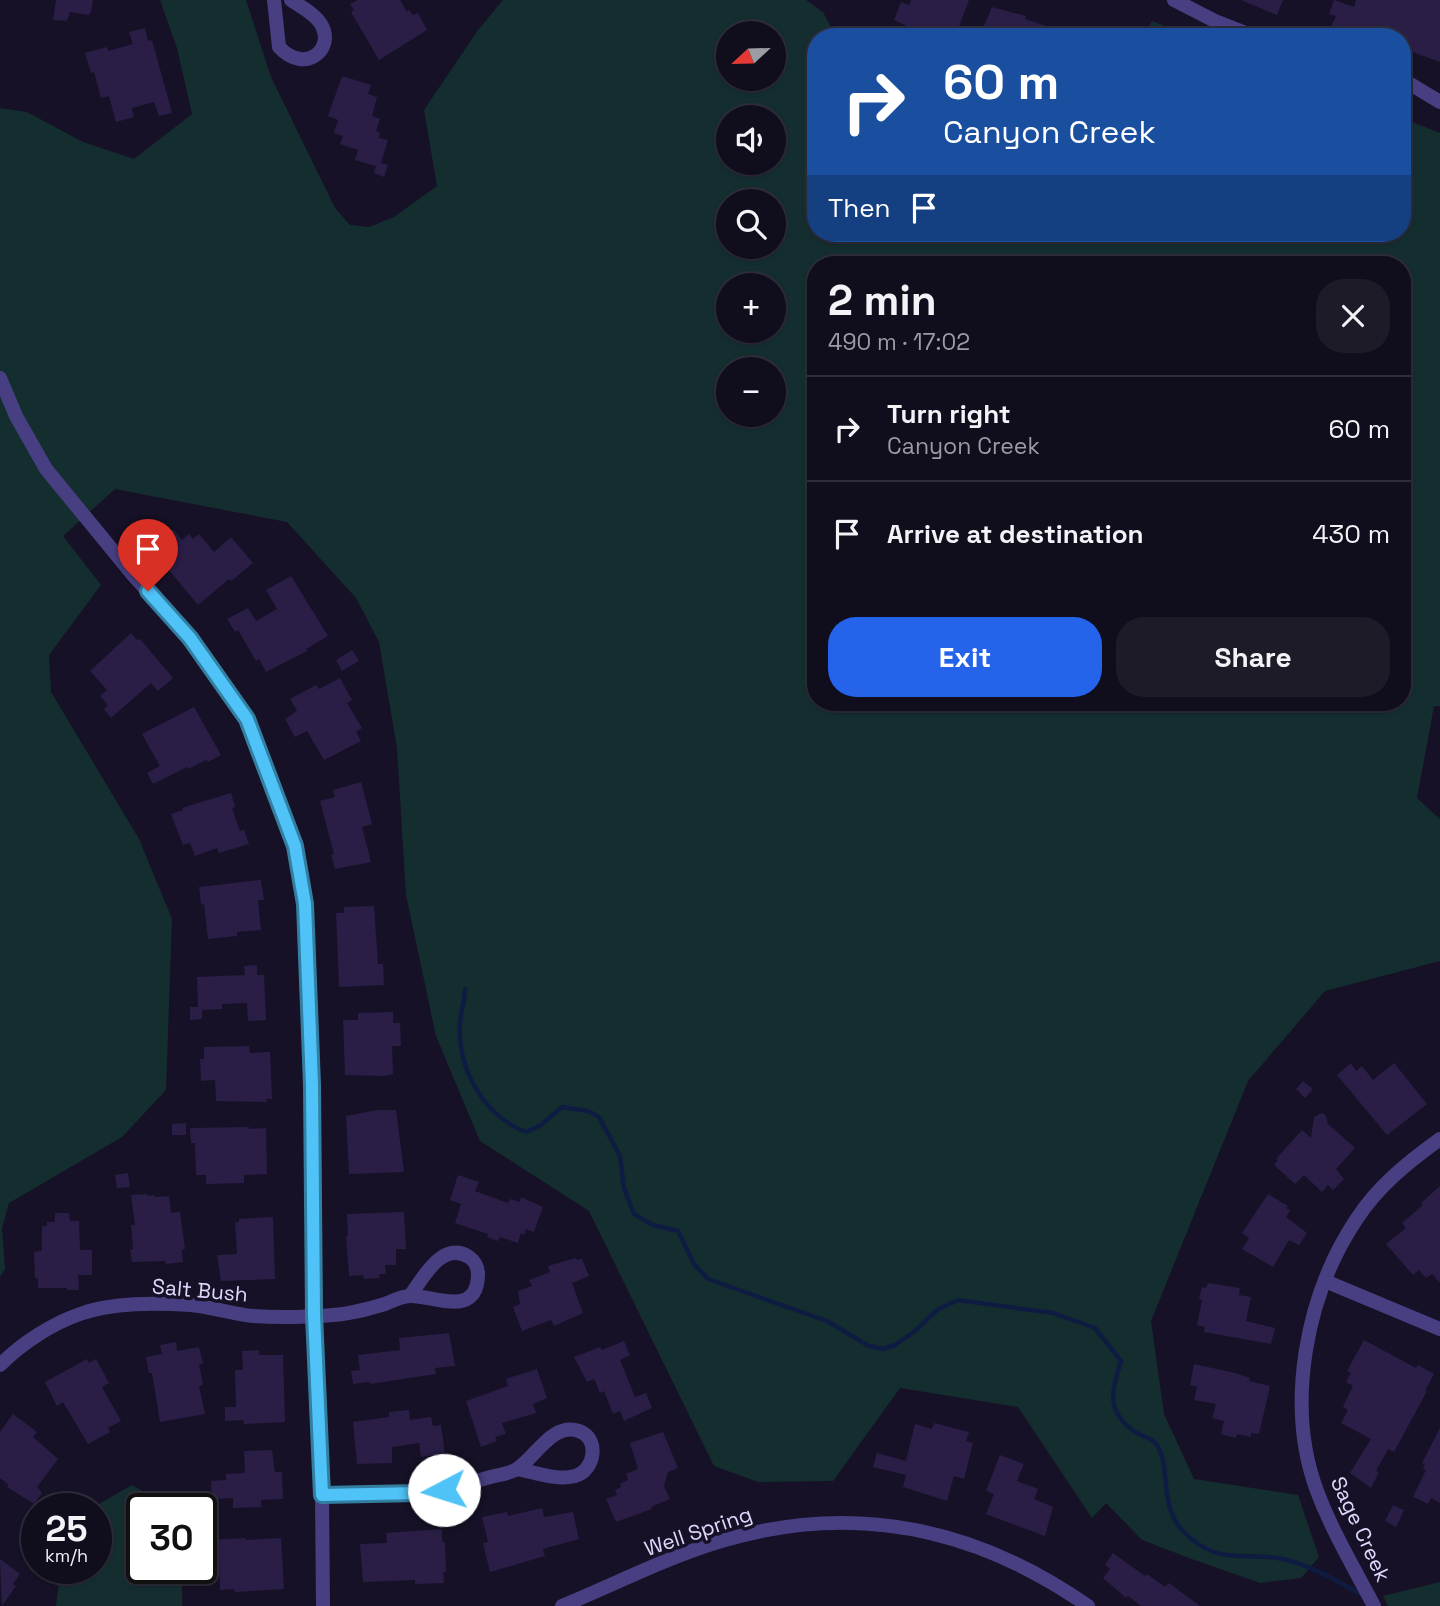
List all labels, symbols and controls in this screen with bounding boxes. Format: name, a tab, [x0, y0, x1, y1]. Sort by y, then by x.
north arrow	[716, 21, 786, 91]
map controls	[716, 21, 786, 427]
text: 60 m	[943, 51, 1059, 113]
icon: right	[828, 56, 919, 147]
button: sound	[716, 105, 786, 175]
text: Canyon Creek	[943, 112, 1156, 152]
button: search	[716, 189, 786, 259]
icon: arrive	[905, 189, 943, 227]
text: Then	[828, 191, 891, 225]
button: +	[716, 273, 786, 343]
text: 2 min	[828, 274, 937, 327]
button: close	[1316, 279, 1390, 353]
text: 490 m · 17:02	[828, 327, 970, 357]
button: −	[716, 357, 786, 427]
text: Turn right	[887, 397, 1011, 431]
icon: right	[828, 410, 866, 448]
text: 60 m	[1328, 412, 1390, 446]
text: Canyon Creek	[887, 431, 1040, 461]
icon: arrive	[828, 515, 866, 553]
text: Arrive at destination	[887, 517, 1144, 551]
text: 430 m	[1312, 517, 1390, 551]
pin	[118, 519, 178, 591]
icon: arrive	[129, 530, 167, 568]
button: Exit	[828, 617, 1102, 697]
button: Share	[1116, 617, 1390, 697]
street label: Salt Bush	[151, 1272, 249, 1308]
position arrow	[407, 1453, 481, 1527]
street label: Sage Creek	[1325, 1472, 1397, 1586]
speed limit sign: 30	[126, 1493, 217, 1584]
street label: Well Spring	[641, 1500, 755, 1562]
text: 25	[46, 1507, 87, 1551]
text: km/h	[45, 1544, 88, 1567]

